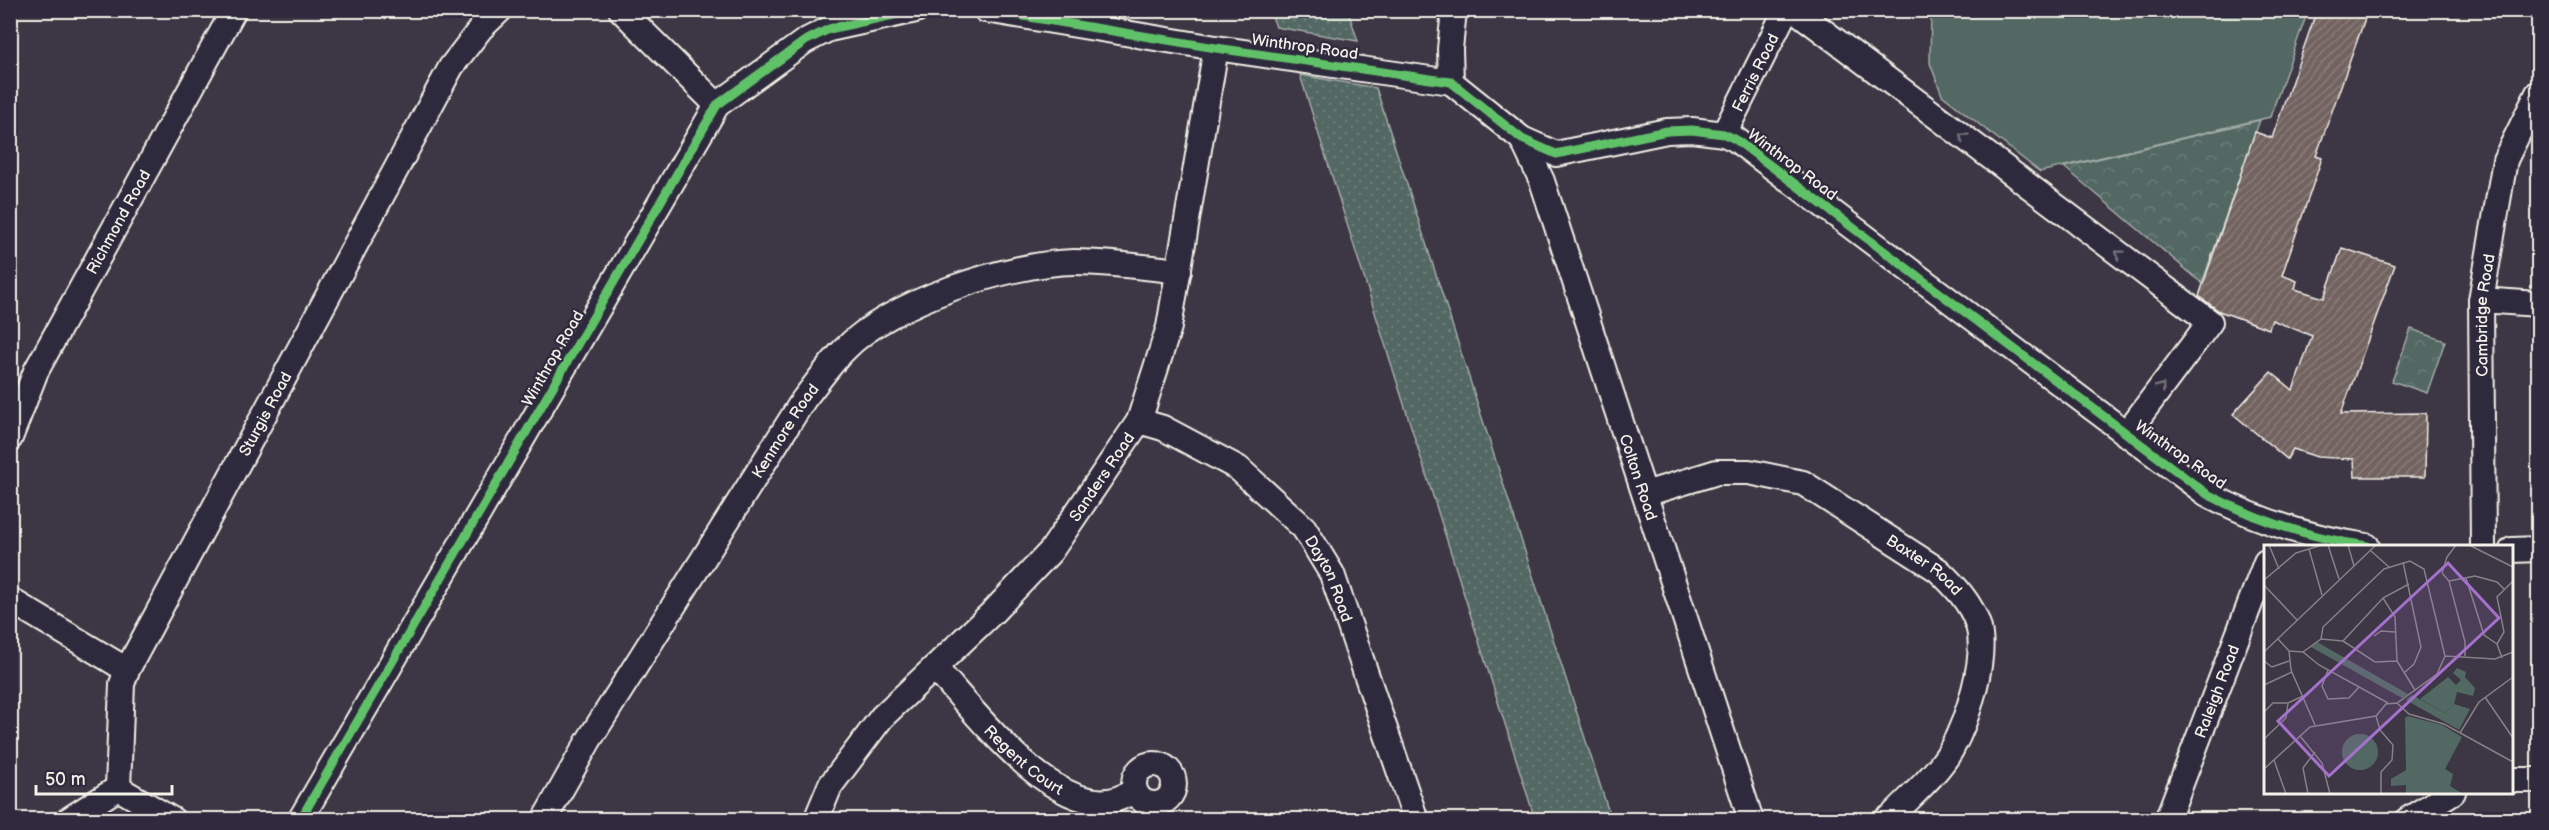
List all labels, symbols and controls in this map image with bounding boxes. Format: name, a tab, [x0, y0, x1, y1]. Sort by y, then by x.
street label: Winthrop Road	[1250, 31, 1359, 64]
street label: Ferris Road	[1729, 31, 1784, 115]
street label: Winthrop Road	[1744, 125, 1841, 205]
one-way arrow	[1958, 133, 1969, 144]
street label: Richmond Road	[83, 167, 155, 278]
one-way arrow	[2114, 250, 2125, 261]
street label: Cambridge Road	[2473, 253, 2500, 377]
street label: Winthrop Road	[518, 308, 588, 410]
street label: Sturgis Road	[236, 369, 296, 460]
street label: Kenmore Road	[748, 380, 823, 482]
one-way arrow	[2153, 383, 2164, 394]
street label: Winthrop Road	[2131, 417, 2229, 494]
street label: Sanders Road	[1066, 429, 1139, 525]
street label: Colton Road	[1614, 432, 1660, 523]
street label: Baxter Road	[1882, 531, 1966, 600]
street label: Dayton Road	[1300, 532, 1356, 625]
inset map	[2264, 545, 2513, 794]
street label: Raleigh Road	[2191, 642, 2244, 741]
street label: Regent Court	[979, 722, 1066, 800]
scale bar	[36, 758, 172, 796]
text: 50 m	[45, 769, 86, 790]

